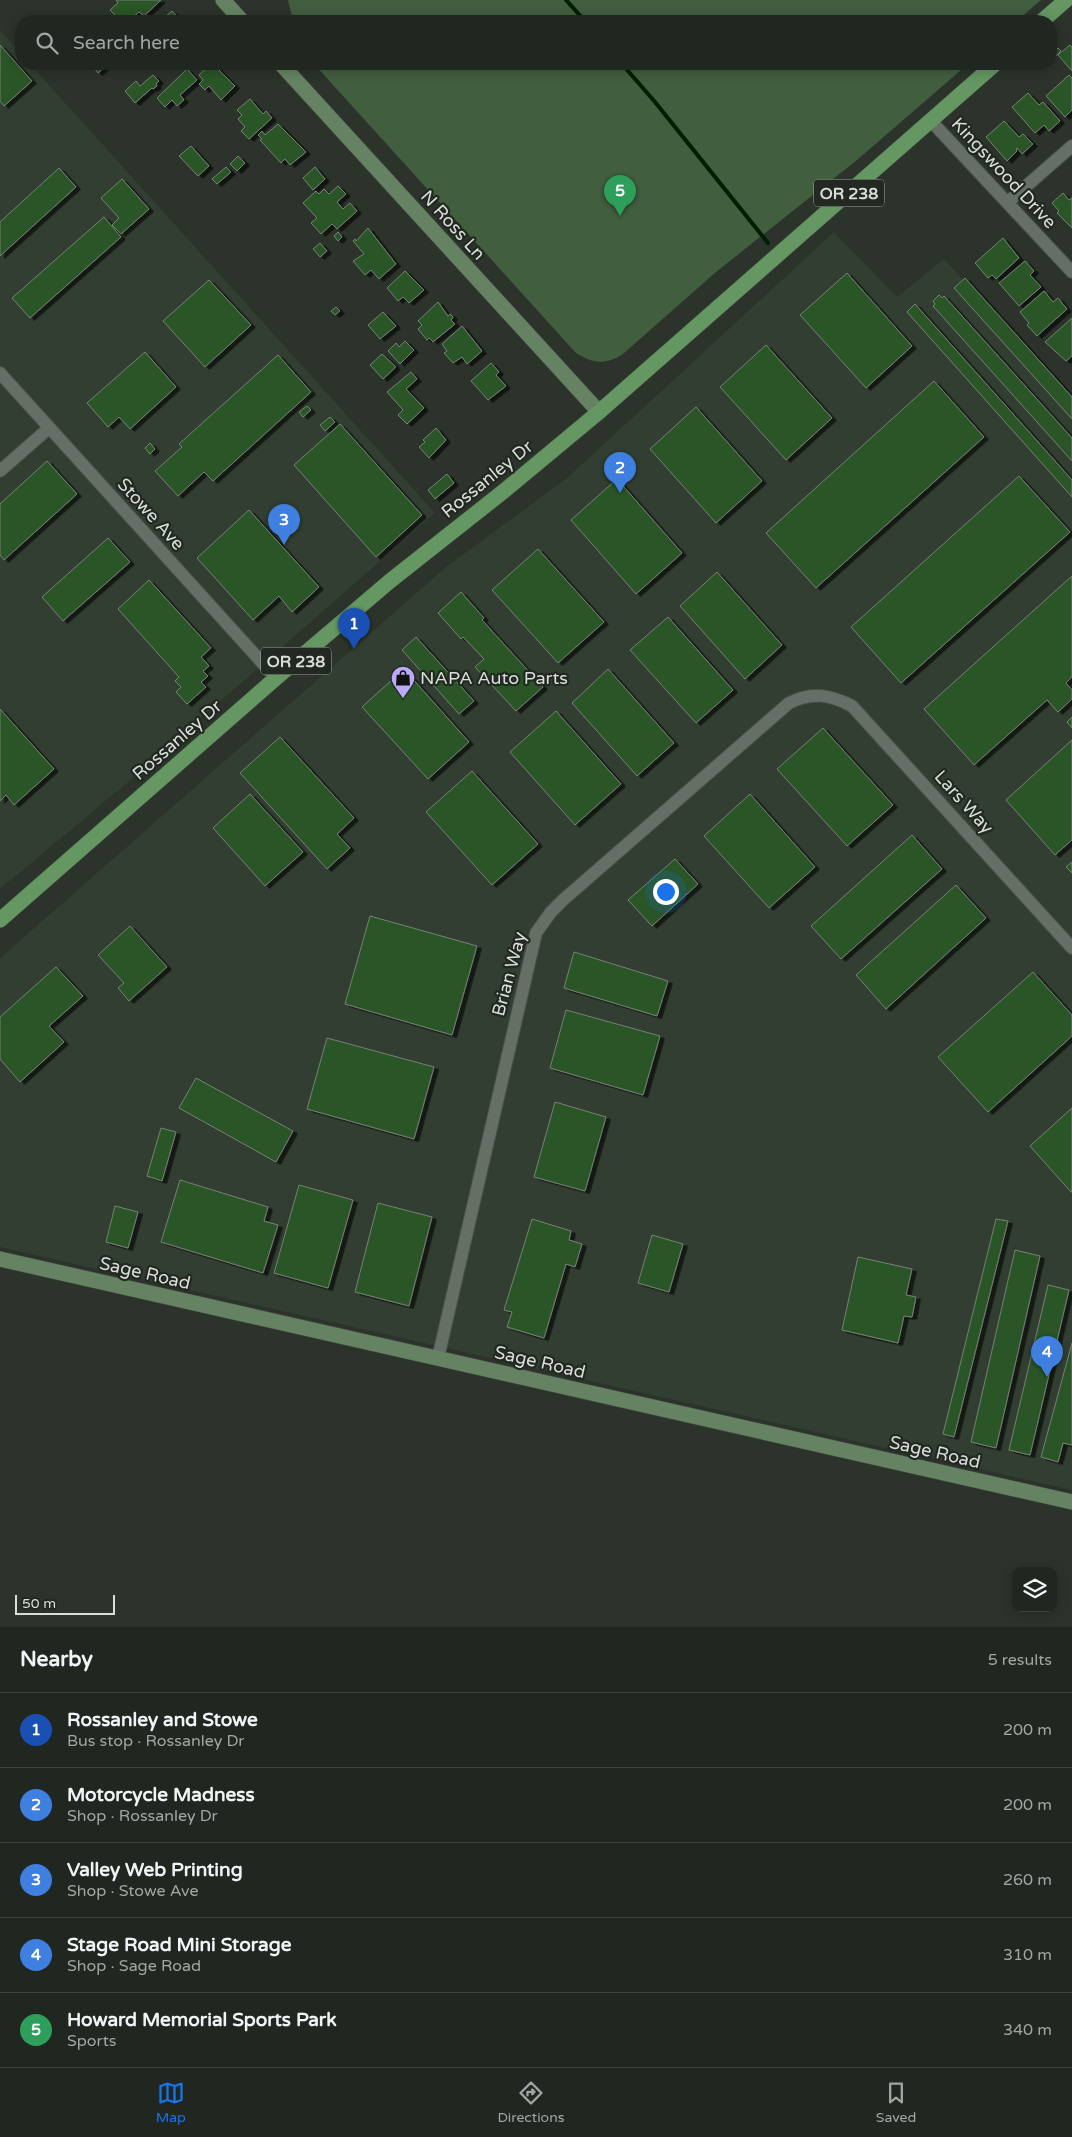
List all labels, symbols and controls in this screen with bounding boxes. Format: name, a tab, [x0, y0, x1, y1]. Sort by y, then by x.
search box	[15, 15, 1057, 70]
icon: search	[33, 29, 61, 57]
text: Search here	[73, 32, 180, 54]
street label: Kingswood Drive	[947, 113, 1061, 233]
pin: 5	[604, 175, 636, 216]
road number: OR 238	[814, 180, 884, 207]
street label: N Ross Ln	[416, 186, 490, 264]
street label: Rossanley Dr	[437, 435, 537, 523]
pin: 2	[604, 452, 636, 493]
street label: Stowe Ave	[113, 473, 189, 555]
pin: 3	[268, 504, 300, 545]
pin: 1	[338, 608, 370, 649]
road number: OR 238	[261, 648, 331, 674]
shop icon: NAPA Auto Parts	[390, 665, 416, 699]
place label: NAPA Auto Parts	[420, 667, 568, 689]
street label: Rossanley Dr	[128, 695, 226, 785]
street label: Lars Way	[930, 766, 998, 839]
your location	[653, 879, 679, 905]
street label: Brian Way	[487, 929, 531, 1019]
street label: Sage Road	[97, 1252, 193, 1294]
pin: 4	[1031, 1336, 1063, 1377]
street label: Sage Road	[492, 1341, 588, 1383]
street label: Sage Road	[887, 1431, 983, 1473]
map controls	[1012, 1567, 1057, 1612]
button: layers	[1012, 1567, 1057, 1612]
scale bar	[15, 1592, 115, 1615]
text: 50 m	[22, 1595, 56, 1612]
text: Nearby	[20, 1647, 93, 1672]
text: 5 results	[988, 1650, 1052, 1670]
text: Rossanley and Stowe	[67, 1709, 258, 1731]
text: 1	[31, 1720, 41, 1740]
text: 200 m	[1003, 1720, 1052, 1740]
text: Bus stop · Rossanley Dr	[67, 1731, 244, 1751]
text: Motorcycle Madness	[67, 1784, 255, 1806]
text: 2	[31, 1795, 41, 1815]
text: 200 m	[1003, 1795, 1052, 1815]
text: Shop · Rossanley Dr	[67, 1806, 218, 1826]
text: Valley Web Printing	[67, 1859, 243, 1881]
text: 3	[31, 1870, 41, 1890]
text: 260 m	[1003, 1870, 1052, 1890]
text: Shop · Stowe Ave	[67, 1881, 198, 1901]
text: Stage Road Mini Storage	[67, 1934, 291, 1956]
text: 4	[31, 1945, 41, 1965]
text: 310 m	[1003, 1945, 1052, 1965]
text: Shop · Sage Road	[67, 1956, 201, 1976]
text: Howard Memorial Sports Park	[67, 2009, 337, 2031]
text: 5	[31, 2020, 41, 2040]
text: 340 m	[1003, 2020, 1052, 2040]
text: Sports	[67, 2031, 116, 2051]
tab: Map	[156, 2079, 186, 2126]
tab: Directions	[497, 2079, 564, 2126]
tab: Saved	[876, 2079, 916, 2126]

